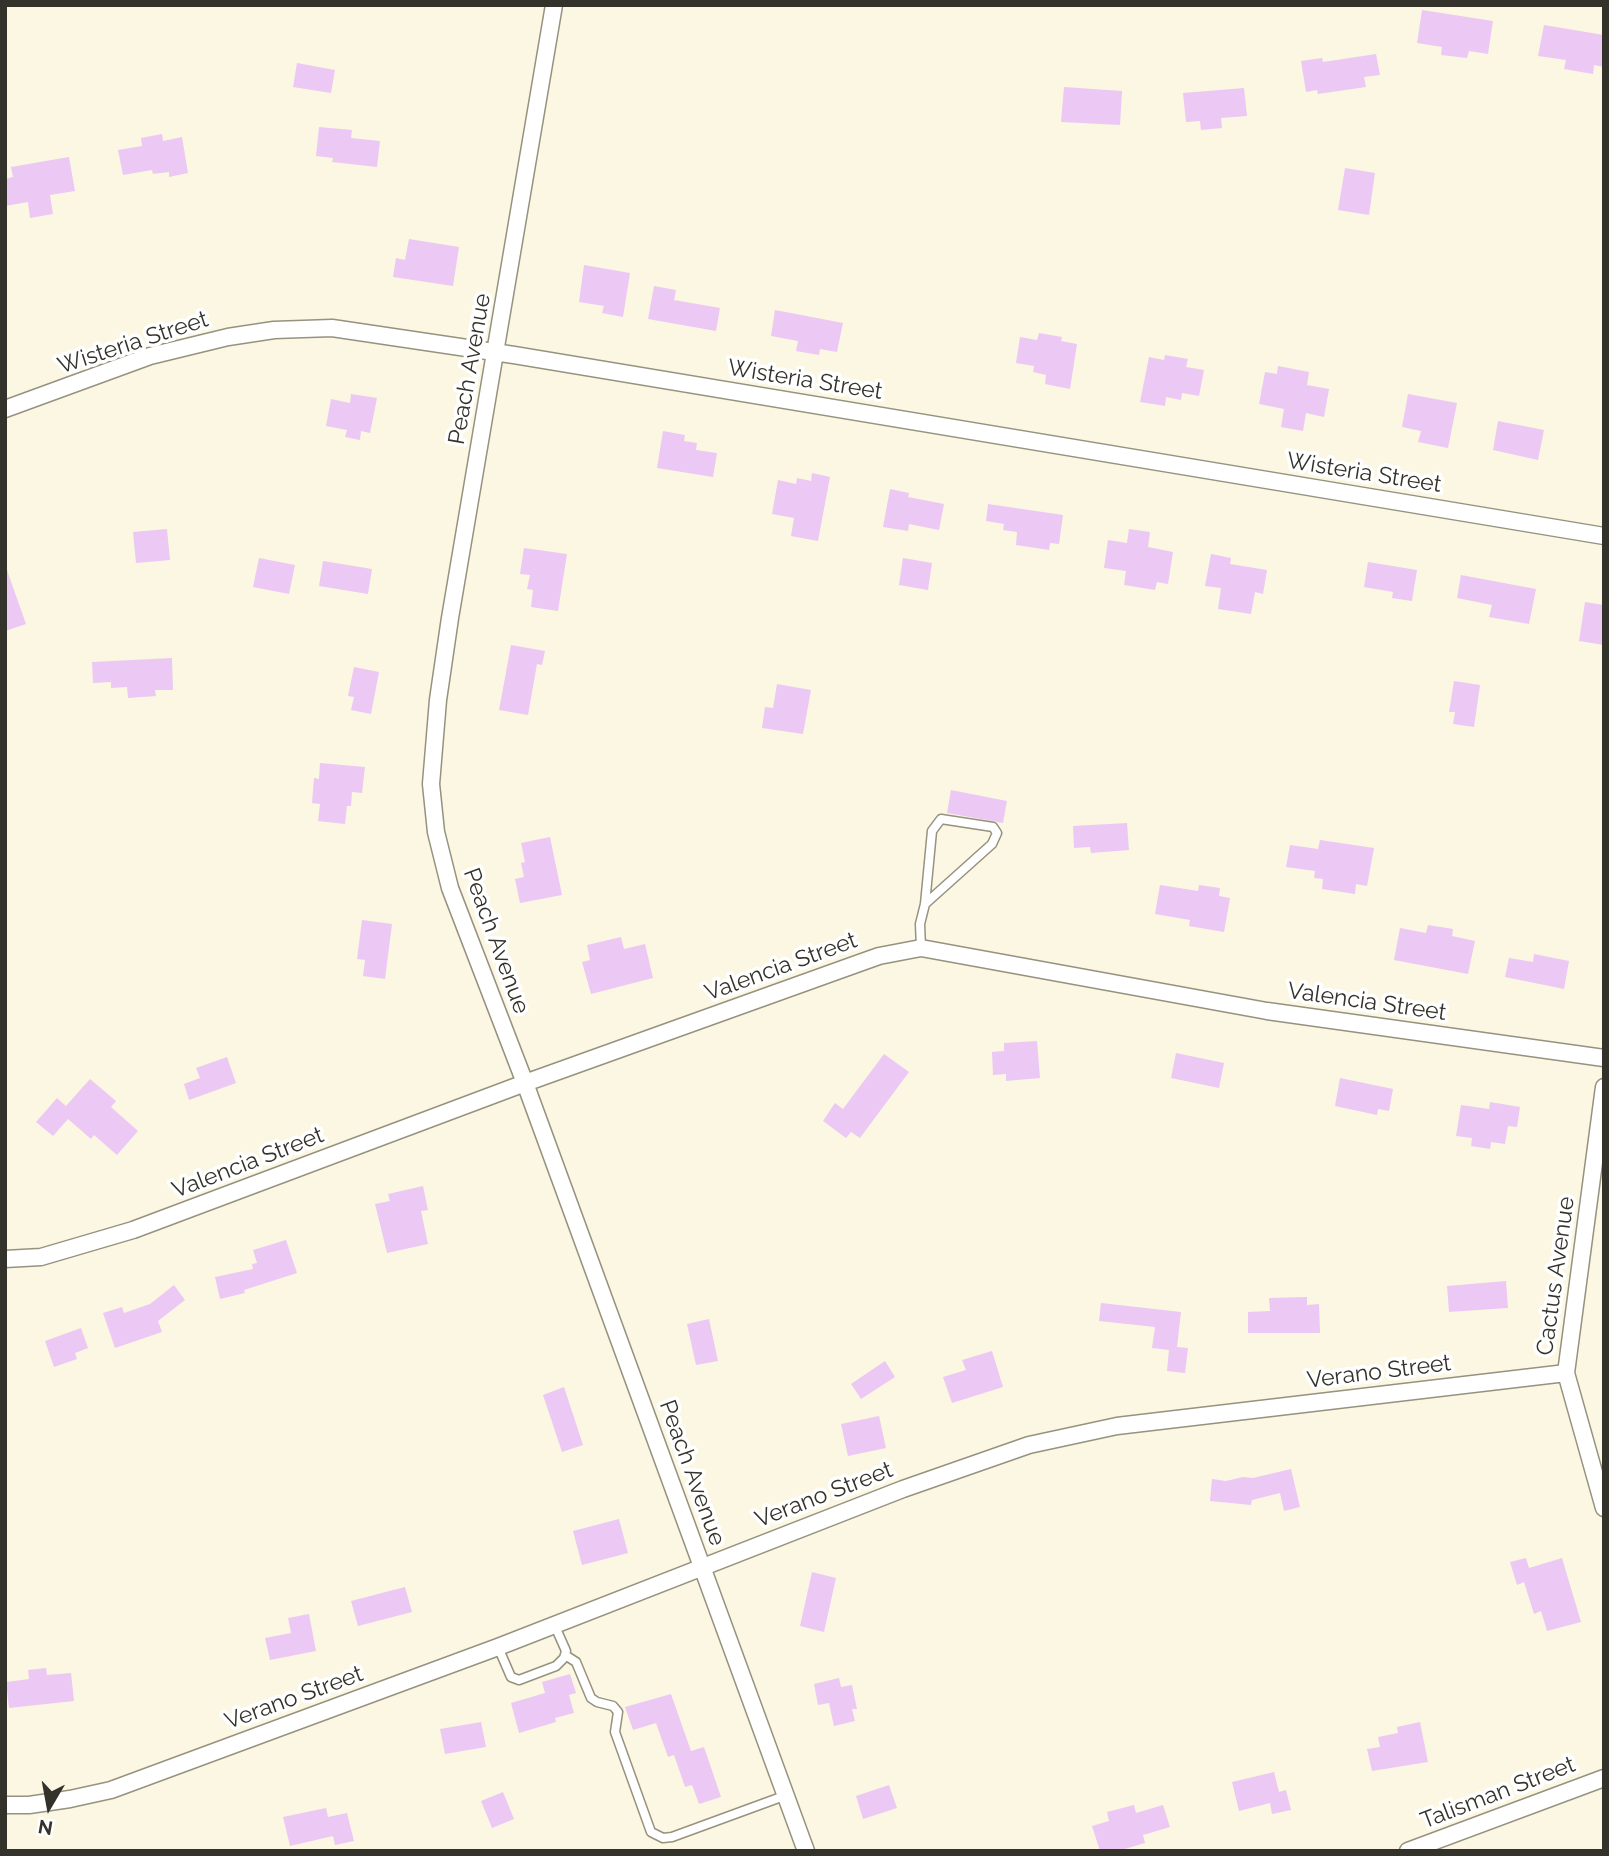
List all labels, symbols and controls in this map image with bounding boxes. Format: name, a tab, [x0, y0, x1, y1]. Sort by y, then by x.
street label: Peach Avenue	[443, 291, 497, 447]
street label: Wisteria Street	[54, 306, 212, 380]
street label: Wisteria Street	[726, 354, 884, 406]
street label: Wisteria Street	[1285, 447, 1443, 499]
street label: Peach Avenue	[457, 865, 535, 1017]
street label: Valencia Street	[701, 927, 861, 1007]
street label: Valencia Street	[1286, 977, 1448, 1027]
street label: Valencia Street	[168, 1121, 328, 1205]
street label: Cactus Avenue	[1531, 1195, 1581, 1357]
street label: Verano Street	[1305, 1349, 1453, 1395]
street label: Peach Avenue	[653, 1397, 731, 1549]
street label: Verano Street	[751, 1456, 897, 1534]
street label: Verano Street	[221, 1660, 367, 1736]
street label: Talisman Street	[1417, 1751, 1579, 1835]
north arrow	[14, 1772, 84, 1842]
text: N	[36, 1816, 54, 1840]

